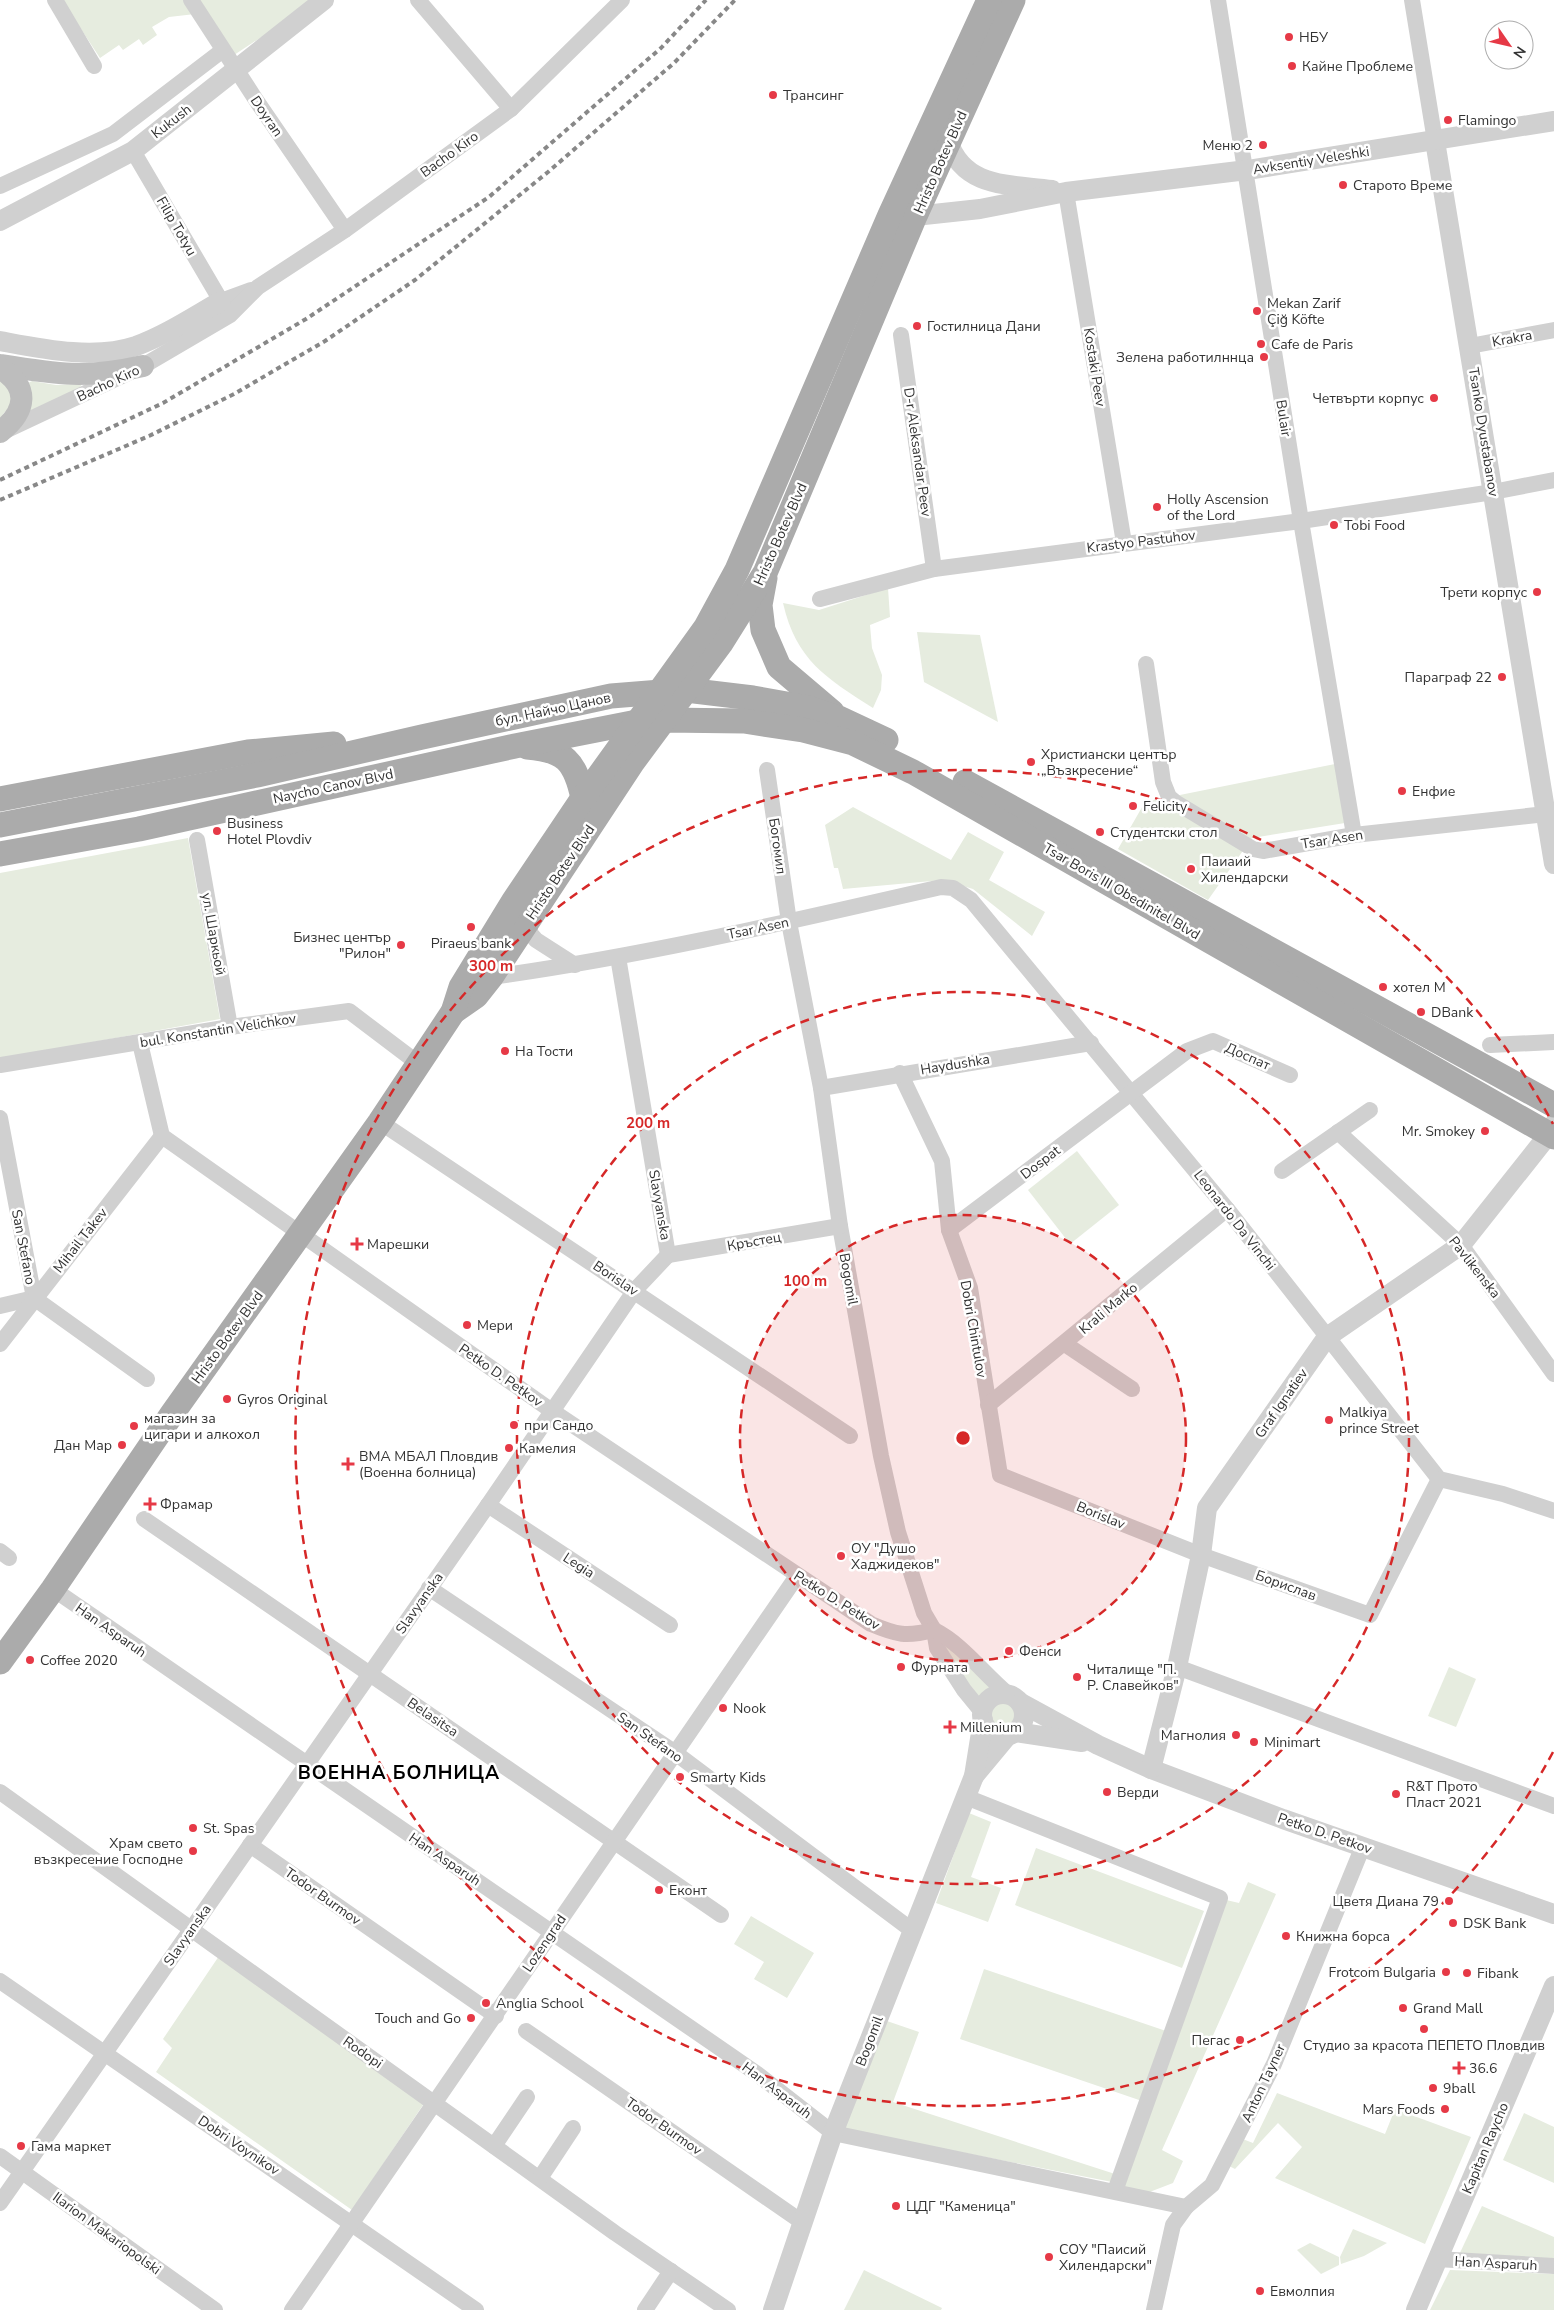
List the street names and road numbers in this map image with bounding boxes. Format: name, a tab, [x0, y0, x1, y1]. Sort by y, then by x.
street label: Doyran	[246, 92, 287, 140]
street label: Kukush	[147, 100, 195, 143]
street label: Hristo Botev Blvd	[909, 108, 972, 217]
street label: Bacho Kiro	[416, 127, 482, 182]
street label: Avksentiy Veleshki	[1251, 142, 1371, 179]
street label: Filip Totyu	[152, 193, 201, 259]
street label: Krakra	[1490, 325, 1534, 352]
street label: Kostaki Peev	[1079, 326, 1110, 409]
street label: Bacho Kiro	[74, 361, 143, 406]
street label: Tsanko Dyustabanov	[1464, 366, 1503, 499]
street label: D-r Aleksandar Peev	[899, 386, 936, 519]
street label: Bulair	[1271, 398, 1296, 438]
street label: Hristo Botev Blvd	[749, 480, 812, 589]
street label: Krastyo Pastuhov	[1086, 525, 1197, 558]
street label: бул. Найчо Цанов	[494, 688, 613, 731]
street label: Naycho Canov Blvd	[271, 764, 395, 809]
street label: Богомил	[764, 817, 791, 875]
street label: Hristo Botev Blvd	[522, 821, 599, 923]
street label: Tsar Asen	[1300, 825, 1364, 854]
street label: Tsar Boris III Obedinitel Blvd	[1040, 839, 1204, 944]
street label: ул. Шаркьой	[197, 891, 230, 977]
street label: Tsar Asen	[726, 913, 791, 944]
street label: bul. Konstantin Velichkov	[139, 1009, 298, 1052]
street label: Доспат	[1222, 1038, 1274, 1075]
street label: Haydushka	[919, 1050, 991, 1079]
street label: Dospat	[1016, 1141, 1064, 1184]
street label: Leonardo Da Vinchi	[1189, 1166, 1280, 1274]
street label: Slavyanska	[644, 1168, 675, 1242]
street label: Mihail Takev	[49, 1203, 112, 1277]
street label: San Stefano	[7, 1208, 40, 1287]
street label: Кръстец	[726, 1227, 783, 1256]
street label: Pavlikenska	[1444, 1232, 1505, 1302]
street label: Bogomil	[835, 1252, 863, 1307]
street label: Borislav	[589, 1256, 643, 1301]
street label: Krali Marko	[1075, 1278, 1142, 1339]
street label: Dobri Chintulov	[956, 1279, 992, 1380]
street label: Hristo Botev Blvd	[187, 1287, 268, 1388]
street label: Petko D. Petkov	[455, 1339, 547, 1412]
street label: Graf Ignatiev	[1250, 1364, 1313, 1442]
street label: Borislav	[1074, 1497, 1129, 1534]
street label: Legia	[559, 1548, 598, 1583]
street label: Petko D. Petkov	[790, 1566, 884, 1635]
street label: Борислав	[1253, 1566, 1319, 1605]
street label: Slavyanska	[391, 1569, 448, 1638]
street label: Han Asparuh	[71, 1599, 150, 1662]
street label: Belasitsa	[404, 1693, 462, 1741]
street label: San Stefano	[613, 1708, 687, 1767]
street label: Petko D. Petkov	[1275, 1808, 1375, 1859]
street label: Han Asparuh	[405, 1828, 484, 1890]
street label: Todor Burmov	[281, 1863, 365, 1930]
street label: Slavyanska	[159, 1901, 216, 1970]
street label: Lozengrad	[518, 1911, 571, 1976]
street label: Bogomil	[851, 2012, 888, 2069]
street label: Rodopi	[339, 2032, 386, 2073]
street label: Anton Tayner	[1237, 2041, 1290, 2126]
street label: Han Asparuh	[738, 2058, 816, 2123]
street label: Todor Burmov	[622, 2093, 706, 2160]
street label: Kapitan Raycho	[1458, 2099, 1513, 2197]
street label: Dobri Voynikov	[194, 2111, 284, 2180]
street label: Ilarion Makariopolski	[49, 2188, 165, 2279]
street label: Han Asparuh	[1454, 2252, 1538, 2275]

